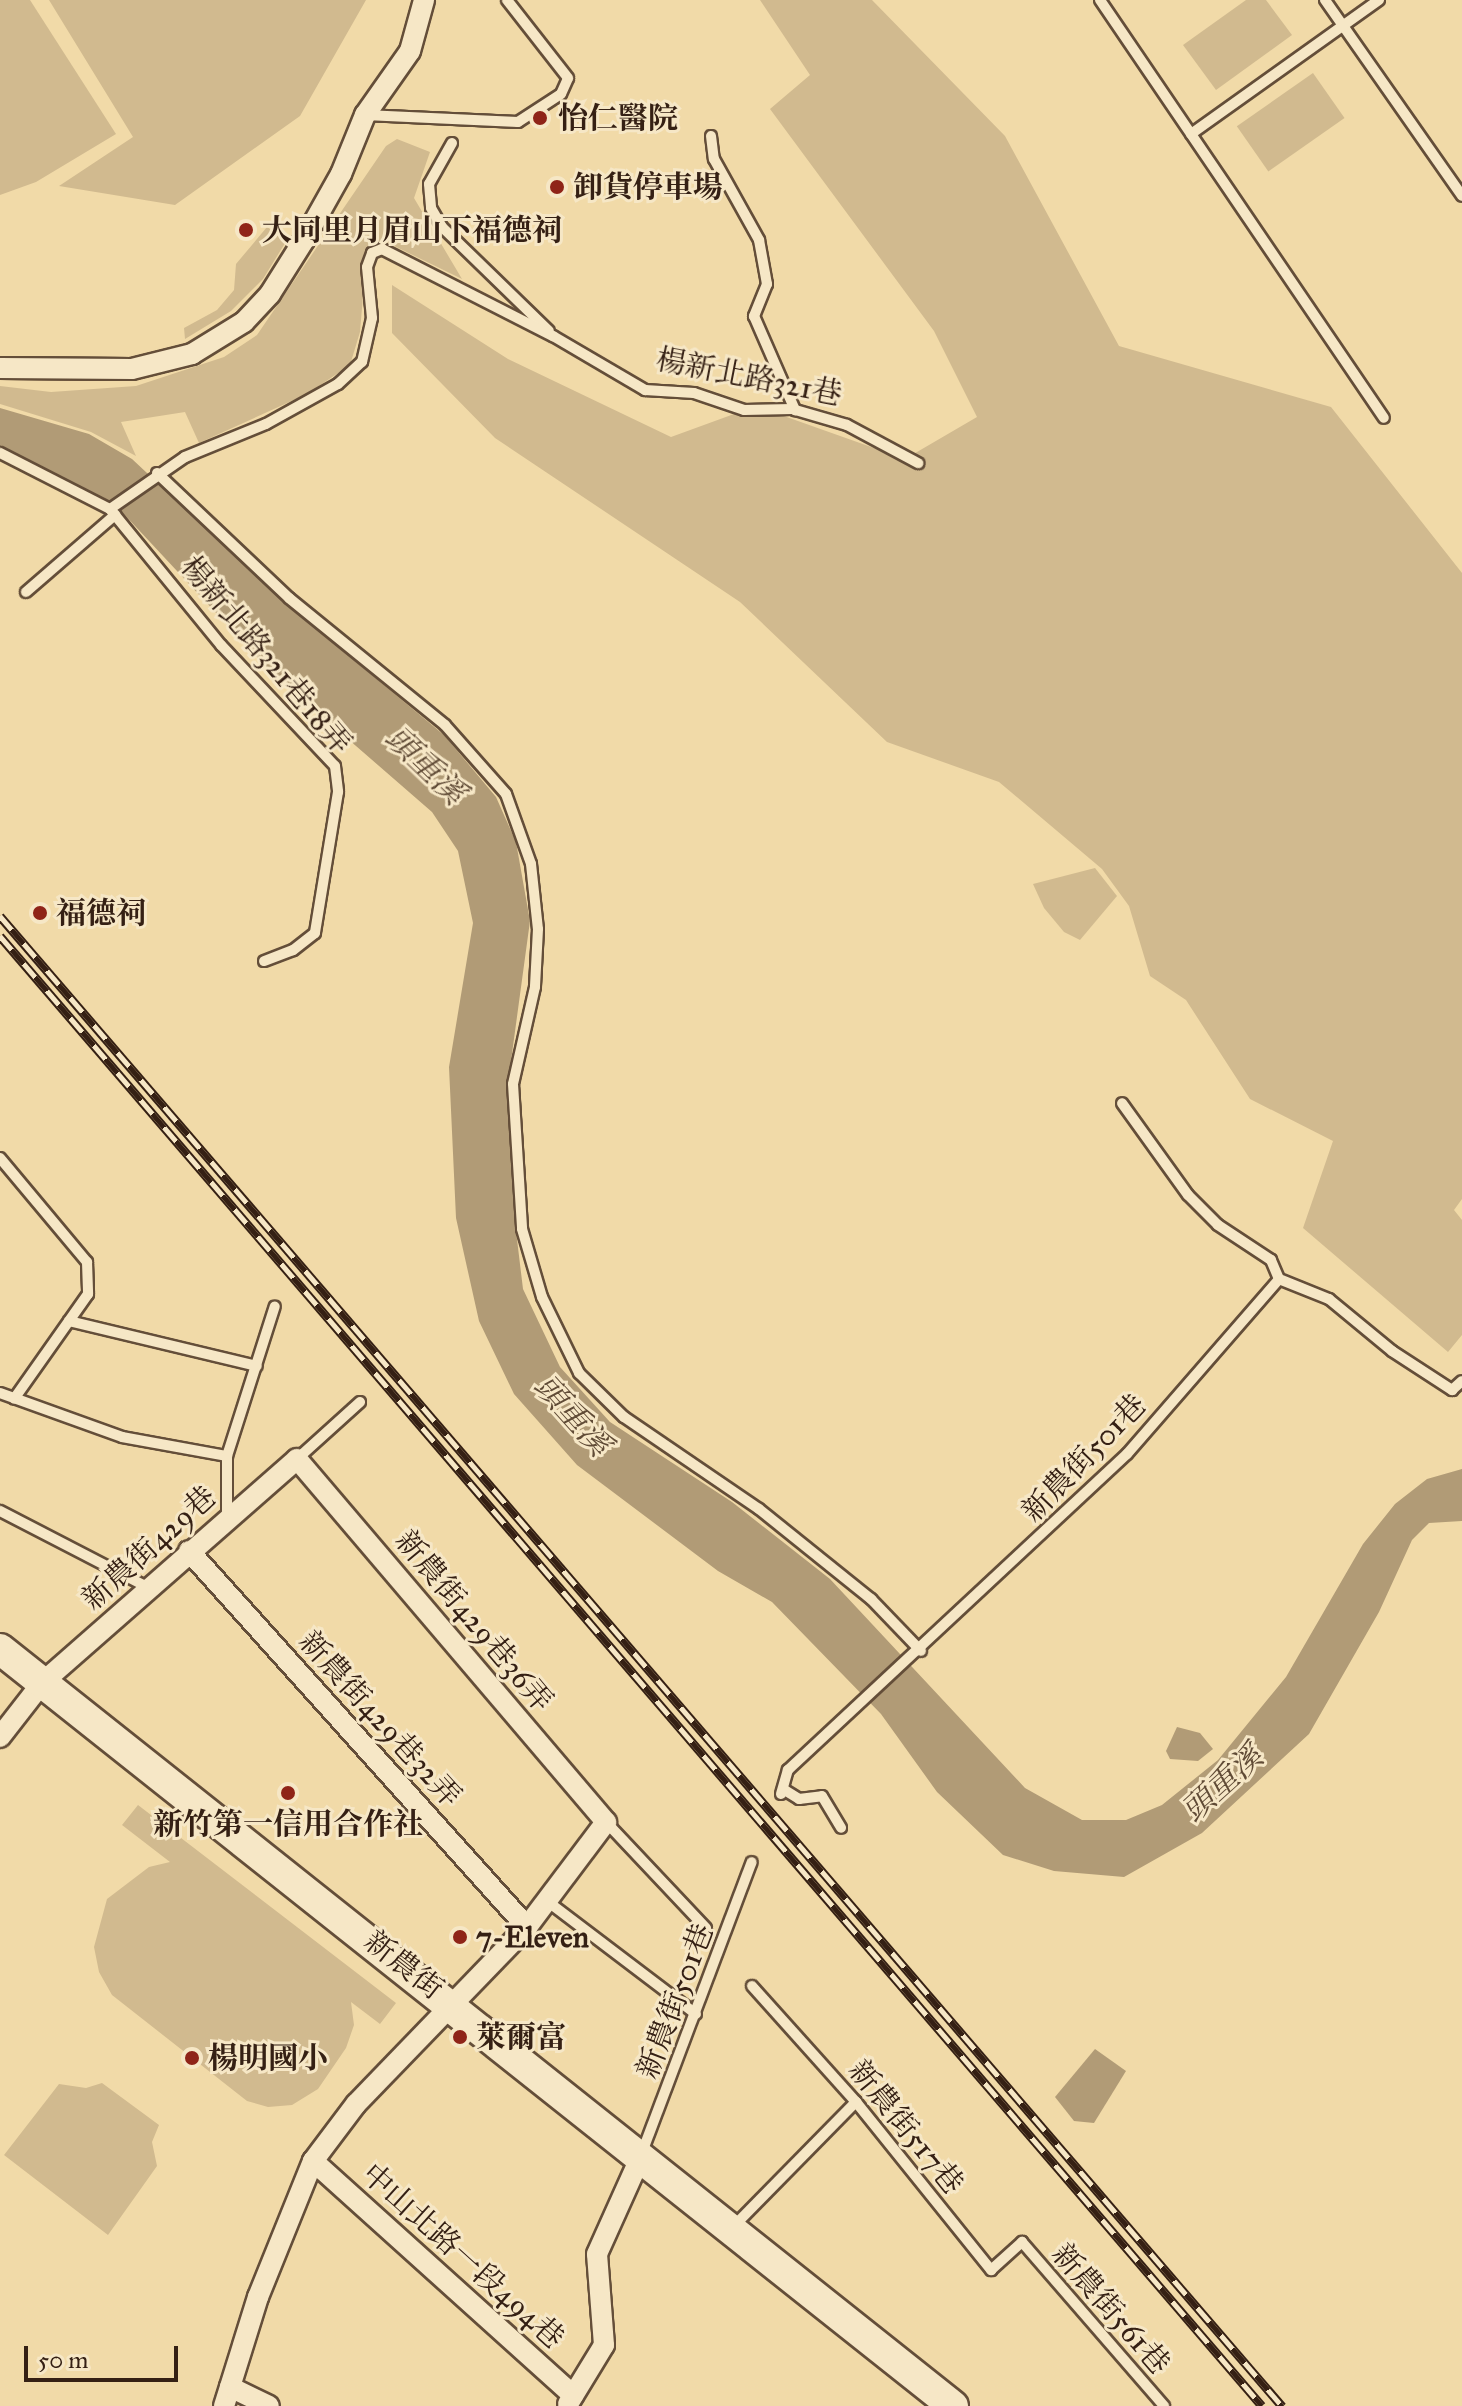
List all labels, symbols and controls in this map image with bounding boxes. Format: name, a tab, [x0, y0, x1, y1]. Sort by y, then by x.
place label: 怡仁醫院	[558, 100, 678, 136]
marker: 怡仁醫院	[529, 107, 551, 129]
place label: 卸貨停車場	[573, 169, 723, 205]
marker: 卸貨停車場	[548, 178, 566, 196]
place label: 大同里月眉山下福德祠	[262, 212, 562, 248]
marker: 大同里月眉山下福德祠	[237, 221, 255, 239]
street label: 楊新北路321巷	[653, 341, 845, 413]
street label: 楊新北路321巷18弄	[173, 549, 359, 761]
water label: 頭重溪	[377, 719, 473, 813]
place label: 福德祠	[56, 895, 146, 931]
marker: 福德祠	[31, 904, 49, 922]
water label: 頭重溪	[526, 1367, 618, 1465]
street label: 新農街501巷	[1014, 1387, 1154, 1529]
street label: 新農街429巷	[75, 1479, 223, 1617]
street label: 新農街429巷36弄	[388, 1523, 560, 1719]
street label: 新農街429巷32弄	[292, 1624, 468, 1814]
water label: 頭重溪	[1174, 1738, 1272, 1830]
marker: 新竹第一信用合作社	[279, 1784, 297, 1802]
place label: 新竹第一信用合作社	[153, 1806, 423, 1842]
street label: 新農街501巷	[629, 1918, 721, 2084]
place label: 7-Eleven	[476, 1919, 589, 1955]
street label: 新農街	[357, 1923, 451, 2007]
marker: 7-Eleven	[451, 1928, 469, 1946]
place label: 萊爾富	[476, 2019, 566, 2055]
marker: 萊爾富	[451, 2028, 469, 2046]
place label: 楊明國小	[208, 2040, 328, 2076]
marker: 楊明國小	[183, 2049, 201, 2067]
street label: 新農街517巷	[841, 2053, 971, 2201]
street label: 中山北路一段494巷	[355, 2156, 571, 2356]
street label: 新農街561巷	[1045, 2236, 1177, 2382]
scale bar	[28, 2330, 182, 2380]
text: 50 m	[38, 2345, 88, 2375]

